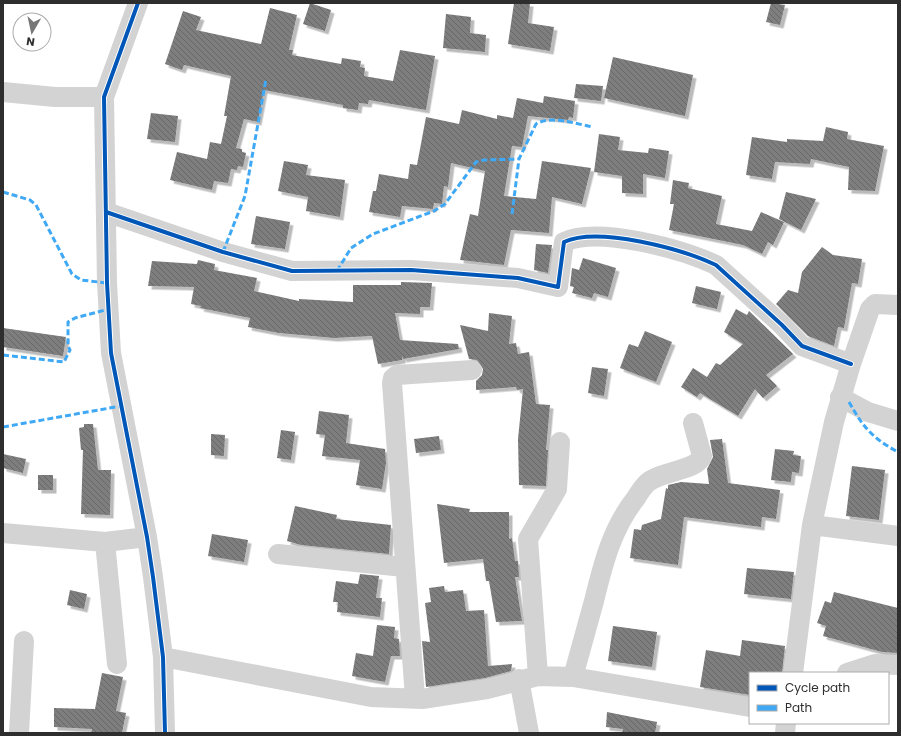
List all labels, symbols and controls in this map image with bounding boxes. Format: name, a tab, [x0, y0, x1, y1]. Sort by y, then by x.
north arrow	[12, 12, 52, 52]
text: N	[25, 33, 36, 50]
legend	[749, 672, 889, 724]
text: Cycle path	[785, 679, 850, 696]
text: Path	[785, 699, 812, 716]

